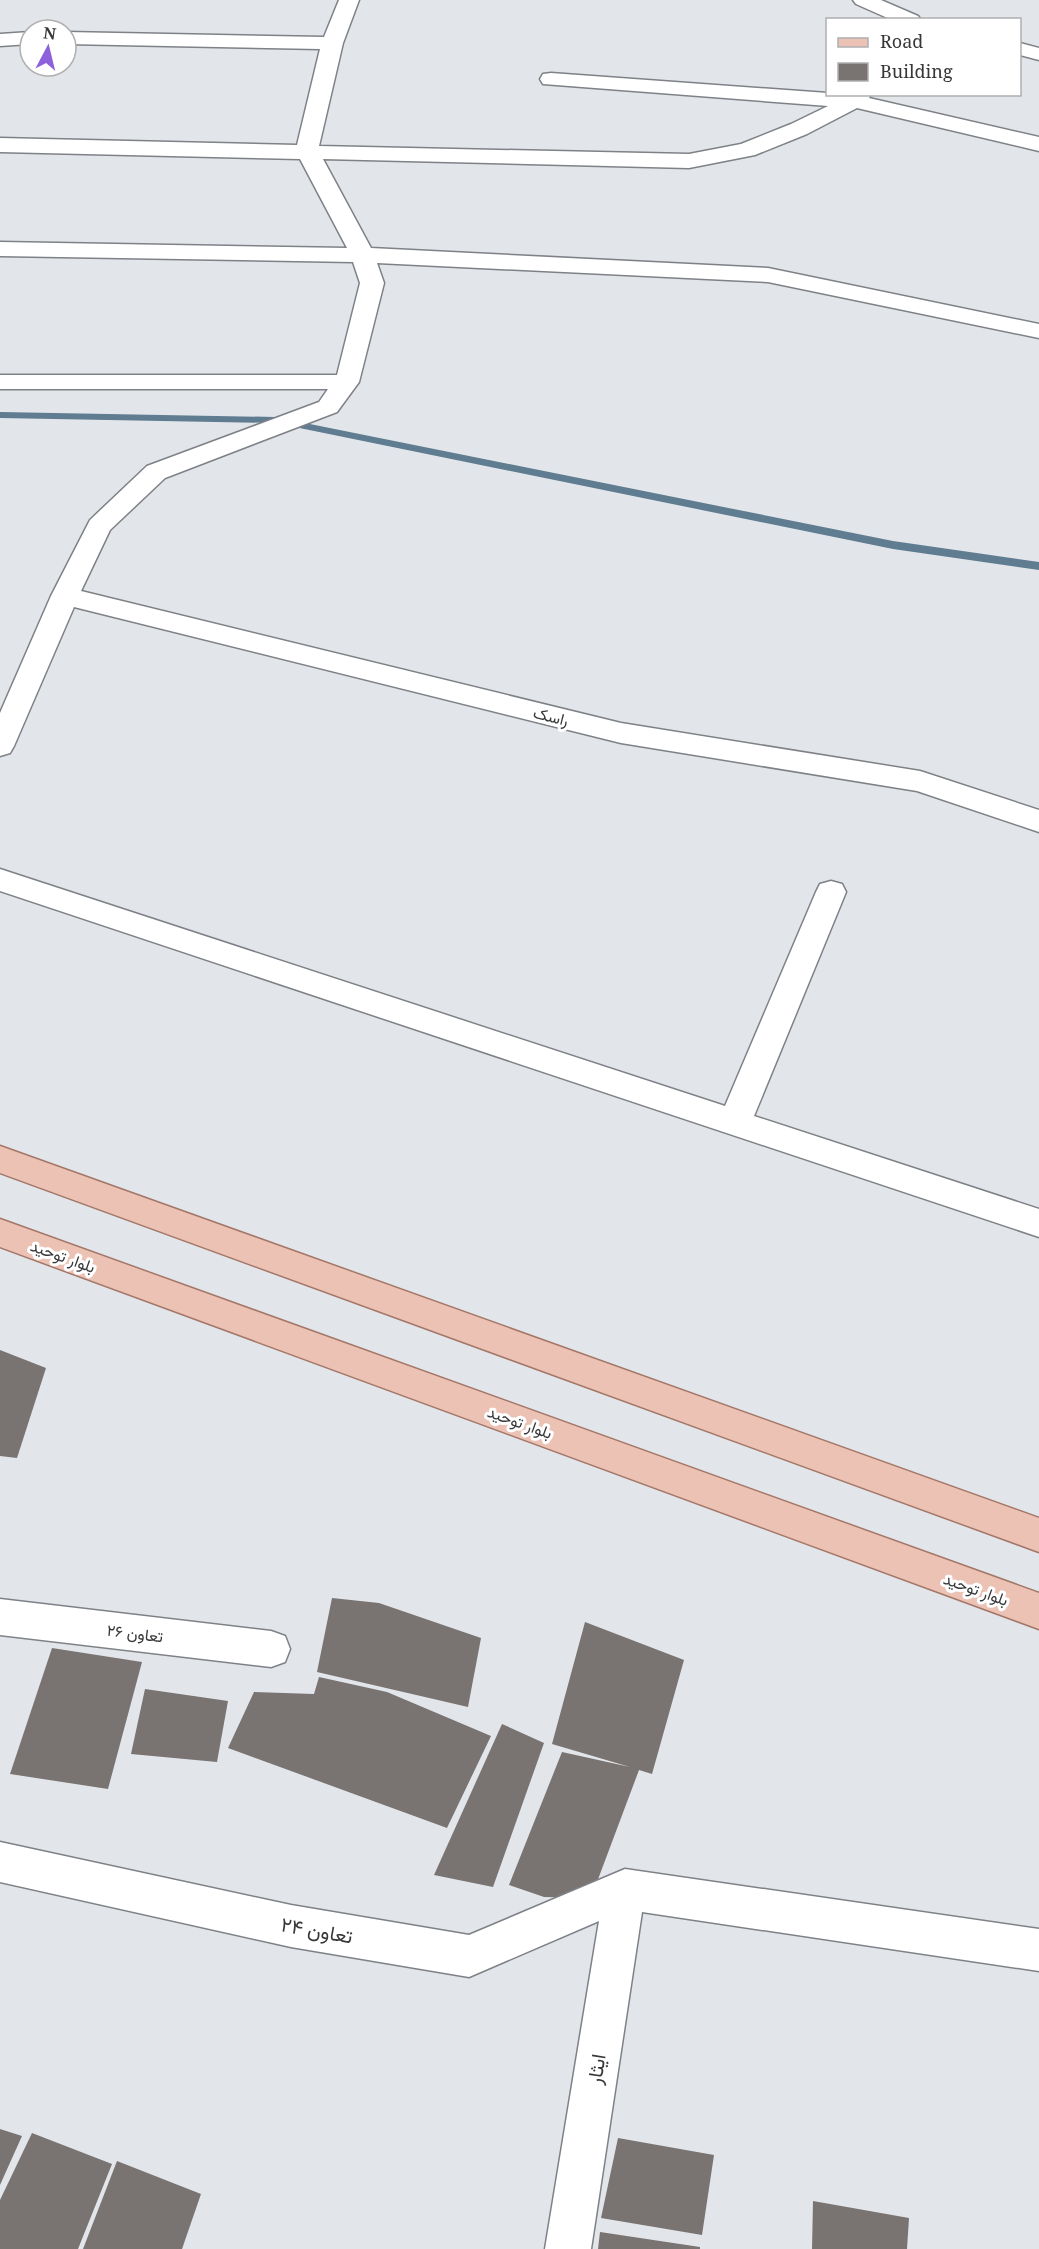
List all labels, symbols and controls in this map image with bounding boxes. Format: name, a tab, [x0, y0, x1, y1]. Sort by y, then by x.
north arrow	[18, 18, 78, 78]
legend	[826, 18, 1021, 96]
text: N	[42, 21, 58, 45]
text: Road	[880, 29, 923, 53]
text: Building	[880, 59, 953, 83]
street label: راسک	[531, 701, 571, 731]
street label: بلوار توحید	[28, 1234, 98, 1278]
street label: بلوار توحید	[485, 1400, 555, 1444]
street label: بلوار توحید	[941, 1567, 1011, 1611]
street label: تعاون ۲۶	[106, 1619, 164, 1647]
street label: تعاون ۲۴	[279, 1910, 355, 1950]
street label: ایثار	[580, 2052, 612, 2087]

